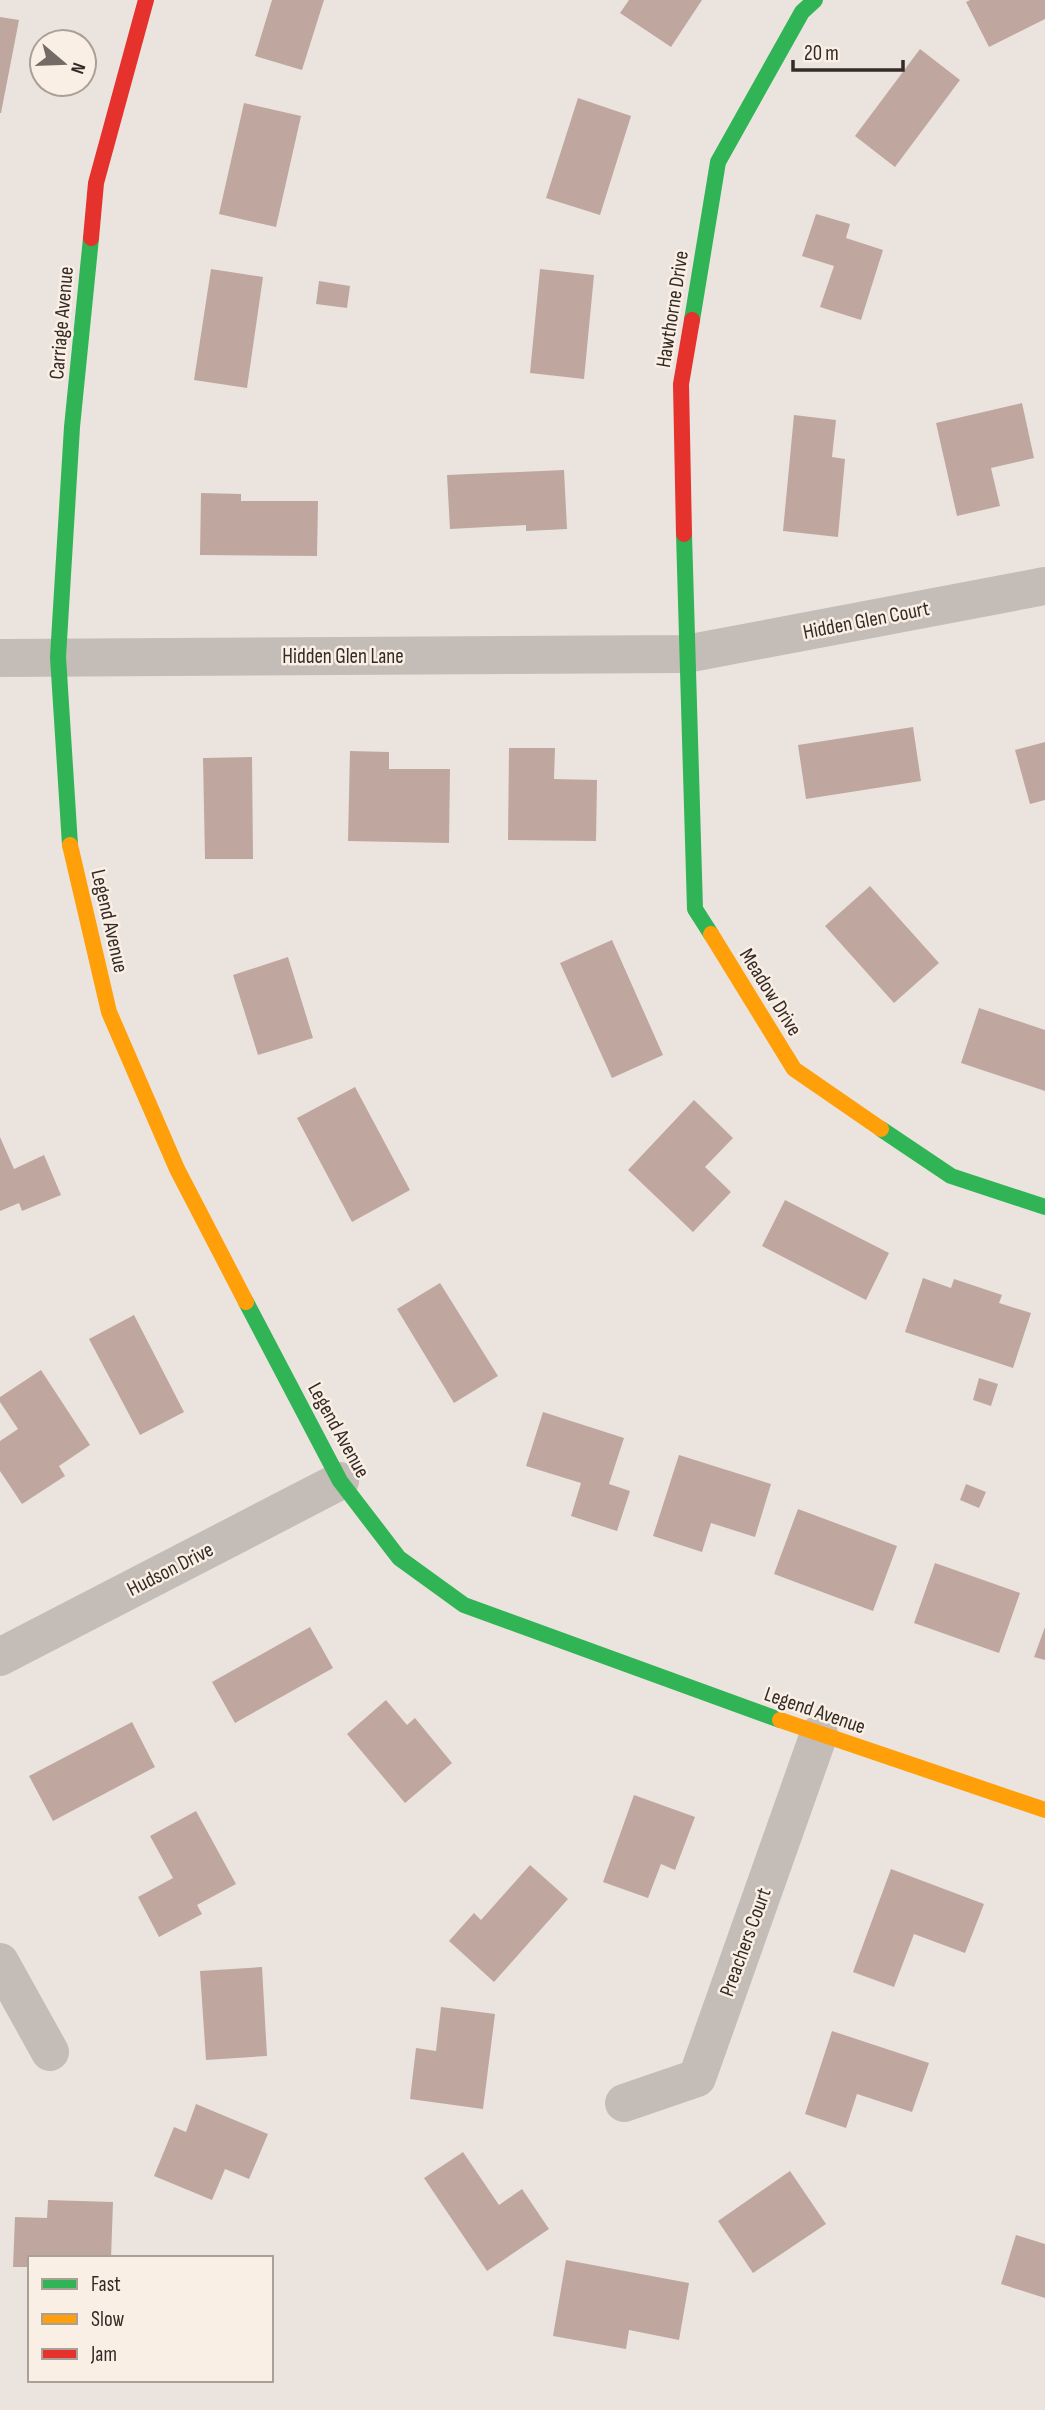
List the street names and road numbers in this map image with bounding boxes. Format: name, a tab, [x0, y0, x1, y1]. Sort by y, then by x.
street label: Hawthorne Drive	[651, 249, 694, 369]
street label: Carriage Avenue	[44, 265, 79, 381]
street label: Hidden Glen Court	[801, 596, 931, 645]
street label: Hidden Glen Lane	[282, 644, 404, 669]
street label: Legend Avenue	[86, 867, 134, 975]
street label: Meadow Drive	[734, 944, 807, 1041]
street label: Legend Avenue	[302, 1378, 375, 1482]
street label: Hudson Drive	[123, 1537, 218, 1602]
street label: Legend Avenue	[761, 1682, 869, 1739]
street label: Preachers Court	[714, 1884, 777, 2000]

